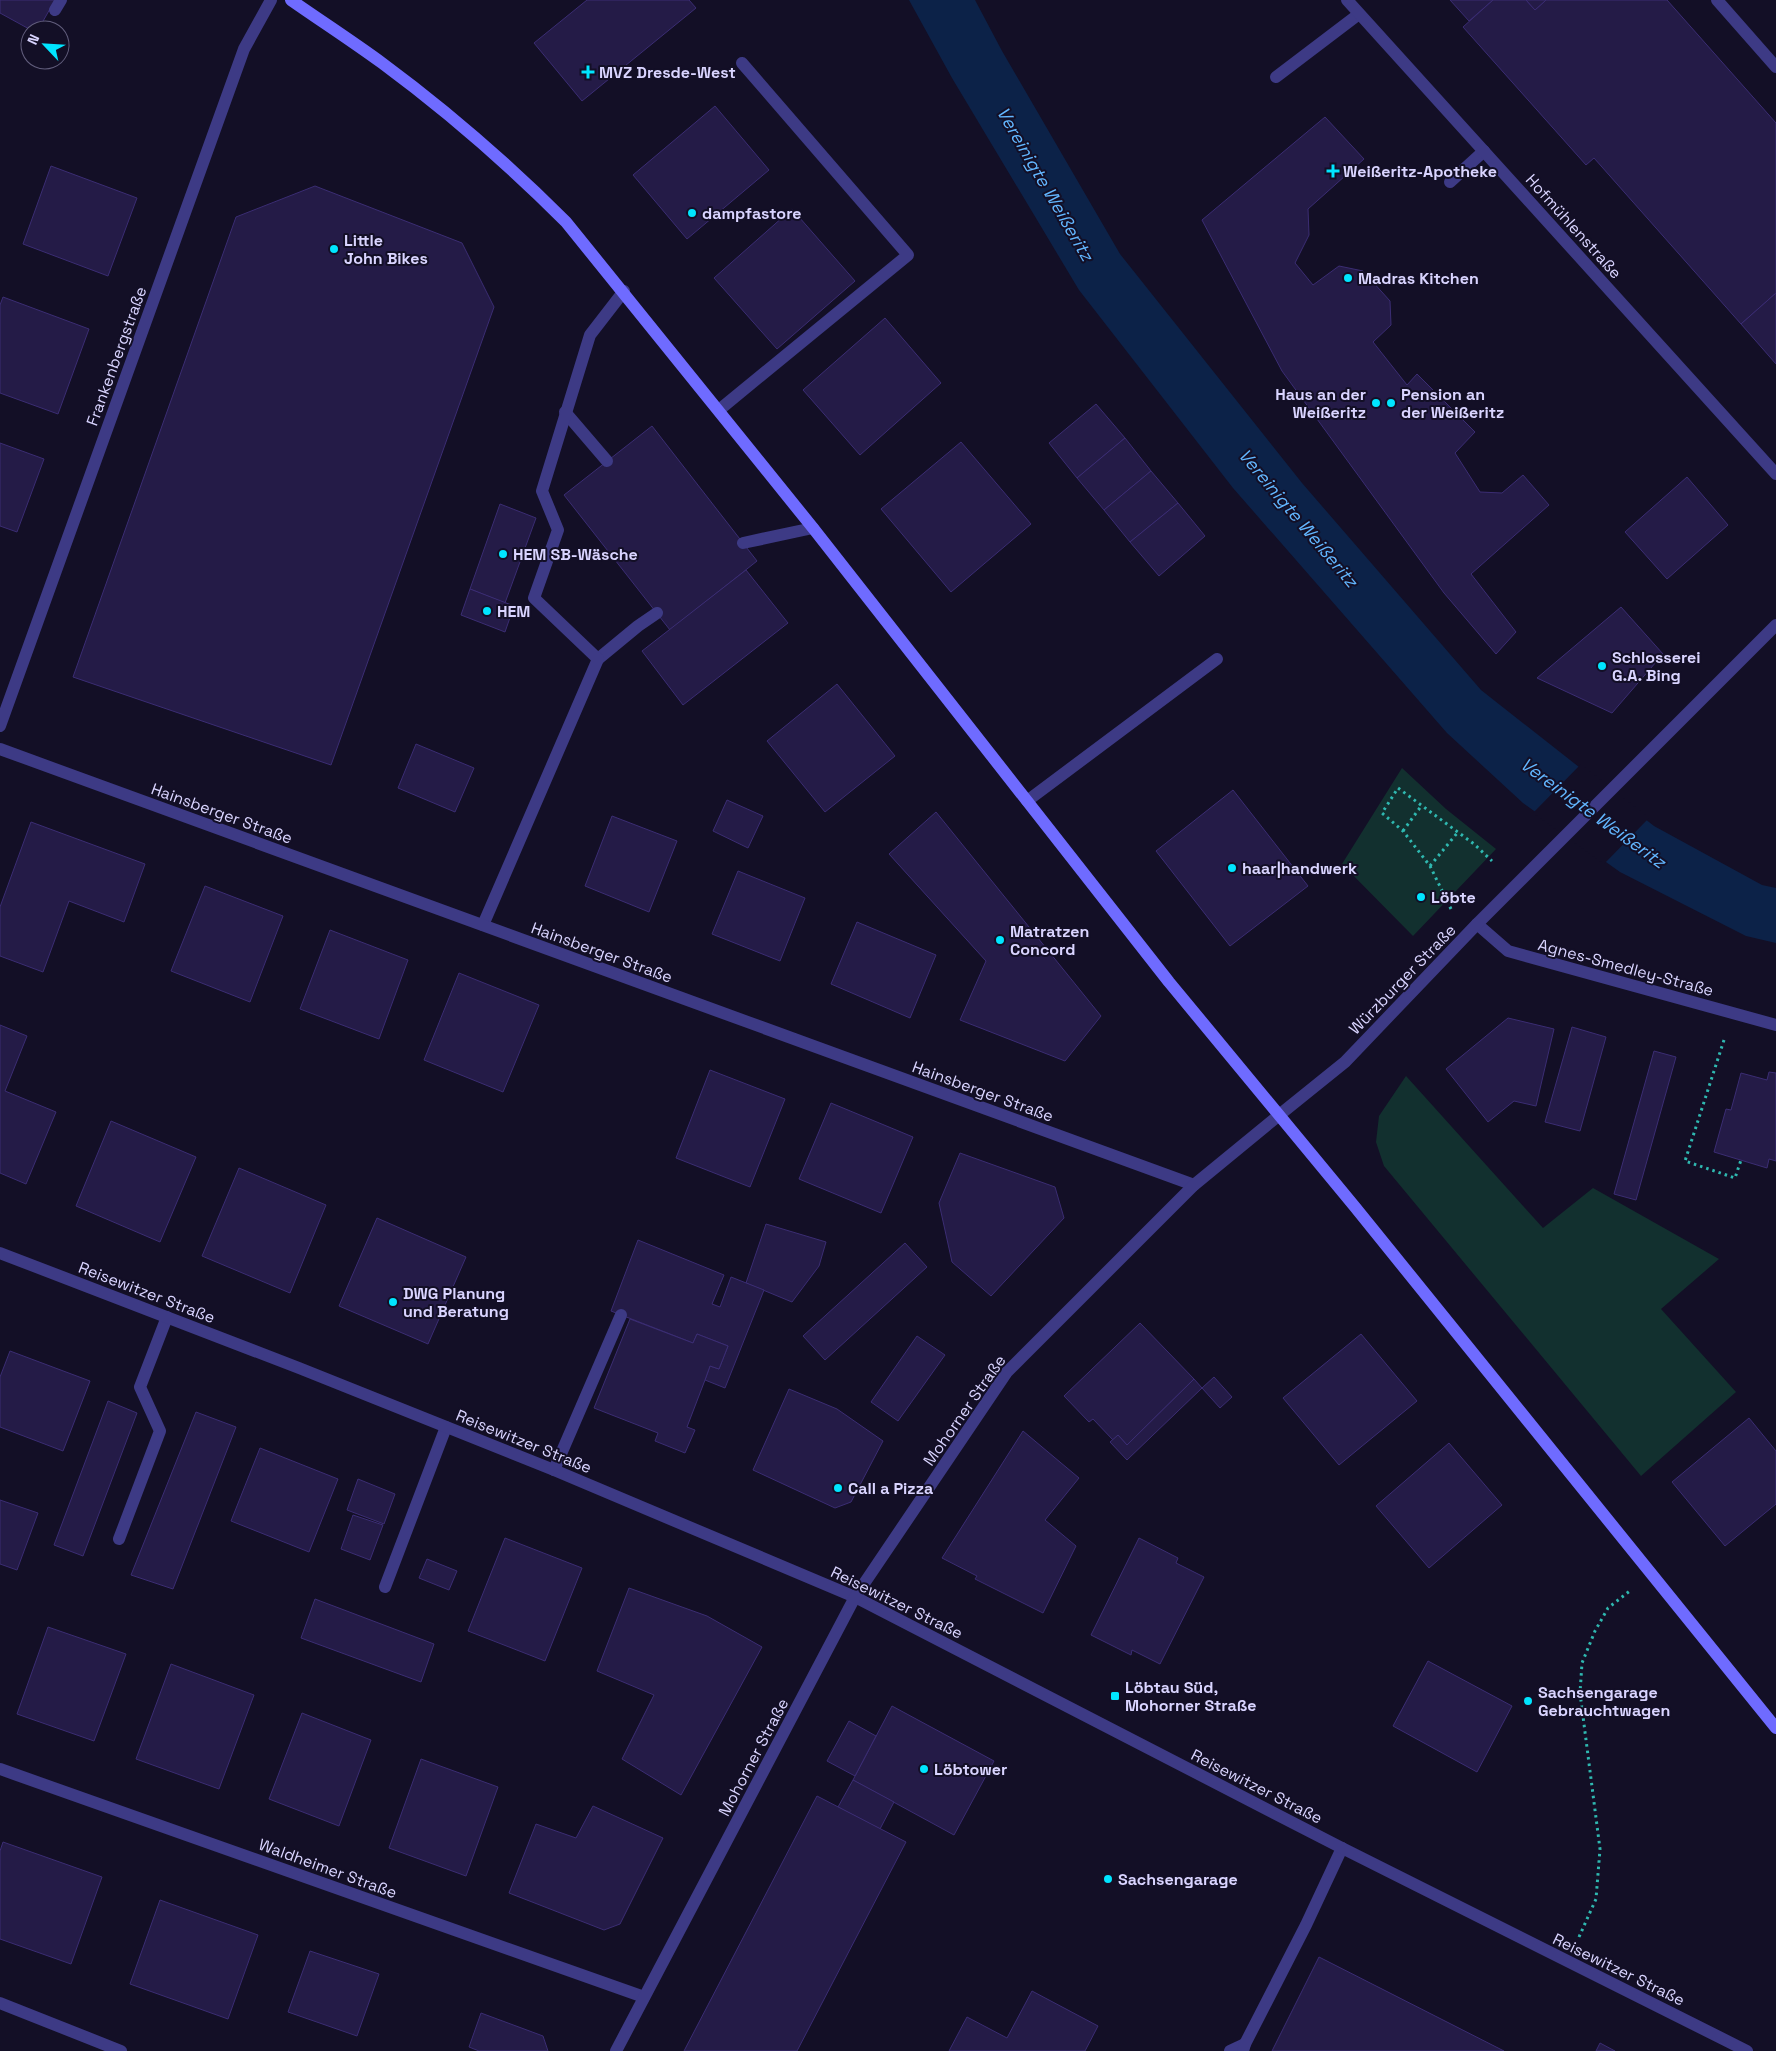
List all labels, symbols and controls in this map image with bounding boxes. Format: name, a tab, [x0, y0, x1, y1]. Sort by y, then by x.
north arrow	[20, 20, 70, 70]
text: N	[23, 31, 43, 48]
place label: MVZ Dresde-West	[599, 62, 736, 83]
marker: MVZ Dresde-West	[581, 65, 595, 79]
water label: Vereinigte Weißeritz	[992, 103, 1100, 266]
place label: Weißeritz-Apotheke	[1343, 161, 1497, 182]
marker: Weißeritz-Apotheke	[1327, 165, 1339, 177]
street label: Hofmühlenstraße	[1521, 170, 1626, 283]
place label: dampfastore	[702, 203, 801, 224]
marker: dampfastore	[686, 207, 698, 219]
place label: Little John Bikes	[344, 230, 428, 269]
marker: Little John Bikes	[328, 243, 340, 255]
place label: Madras Kitchen	[1358, 268, 1479, 289]
marker: Madras Kitchen	[1342, 272, 1354, 284]
street label: Frankenbergstraße	[82, 284, 151, 429]
place label: Haus an der Weißeritz	[1275, 384, 1366, 423]
place label: Pension an der Weißeritz	[1401, 384, 1504, 423]
marker: Haus an der Weißeritz	[1370, 397, 1382, 409]
marker: Pension an der Weißeritz	[1385, 397, 1397, 409]
water label: Vereinigte Weißeritz	[1234, 444, 1364, 593]
place label: HEM SB-Wäsche	[513, 544, 638, 565]
marker: HEM SB-Wäsche	[497, 548, 509, 560]
place label: HEM	[497, 601, 530, 622]
marker: HEM	[481, 605, 493, 617]
place label: Schlosserei G.A. Bing	[1612, 647, 1701, 686]
marker: Schlosserei G.A. Bing	[1596, 660, 1608, 672]
water label: Vereinigte Weißeritz	[1516, 752, 1672, 874]
street label: Hainsberger Straße	[148, 778, 295, 849]
place label: haar|handwerk	[1242, 858, 1357, 879]
marker: haar|handwerk	[1226, 862, 1238, 874]
place label: Löbte	[1431, 887, 1476, 908]
marker: Löbte	[1415, 891, 1427, 903]
street label: Hainsberger Straße	[528, 917, 675, 988]
street label: Würzburger Straße	[1344, 920, 1460, 1039]
place label: Matratzen Concord	[1010, 921, 1089, 960]
marker: Matratzen Concord	[994, 934, 1006, 946]
street label: Agnes-Smedley-Straße	[1536, 934, 1716, 1001]
street label: Hainsberger Straße	[909, 1056, 1056, 1127]
street label: Reisewitzer Straße	[76, 1257, 218, 1328]
place label: DWG Planung und Beratung	[403, 1283, 509, 1322]
marker: DWG Planung und Beratung	[387, 1296, 399, 1308]
street label: Mohorner Straße	[918, 1351, 1010, 1470]
street label: Reisewitzer Straße	[453, 1405, 595, 1478]
place label: Call a Pizza	[848, 1478, 933, 1499]
marker: Call a Pizza	[832, 1482, 844, 1494]
street label: Reisewitzer Straße	[827, 1561, 966, 1644]
place label: Löbtau Süd, Mohorner Straße	[1125, 1677, 1256, 1716]
place label: Sachsengarage Gebrauchtwagen	[1538, 1682, 1670, 1721]
marker: Löbtau Süd, Mohorner Straße	[1109, 1690, 1121, 1702]
street label: Mohorner Straße	[714, 1695, 793, 1820]
marker: Sachsengarage Gebrauchtwagen	[1522, 1695, 1534, 1707]
street label: Reisewitzer Straße	[1188, 1744, 1326, 1829]
place label: Löbtower	[934, 1759, 1007, 1780]
marker: Löbtower	[918, 1763, 930, 1775]
street label: Waldheimer Straße	[256, 1834, 400, 1903]
place label: Sachsengarage	[1118, 1869, 1238, 1890]
marker: Sachsengarage	[1102, 1873, 1114, 1885]
street label: Reisewitzer Straße	[1549, 1928, 1688, 2011]

